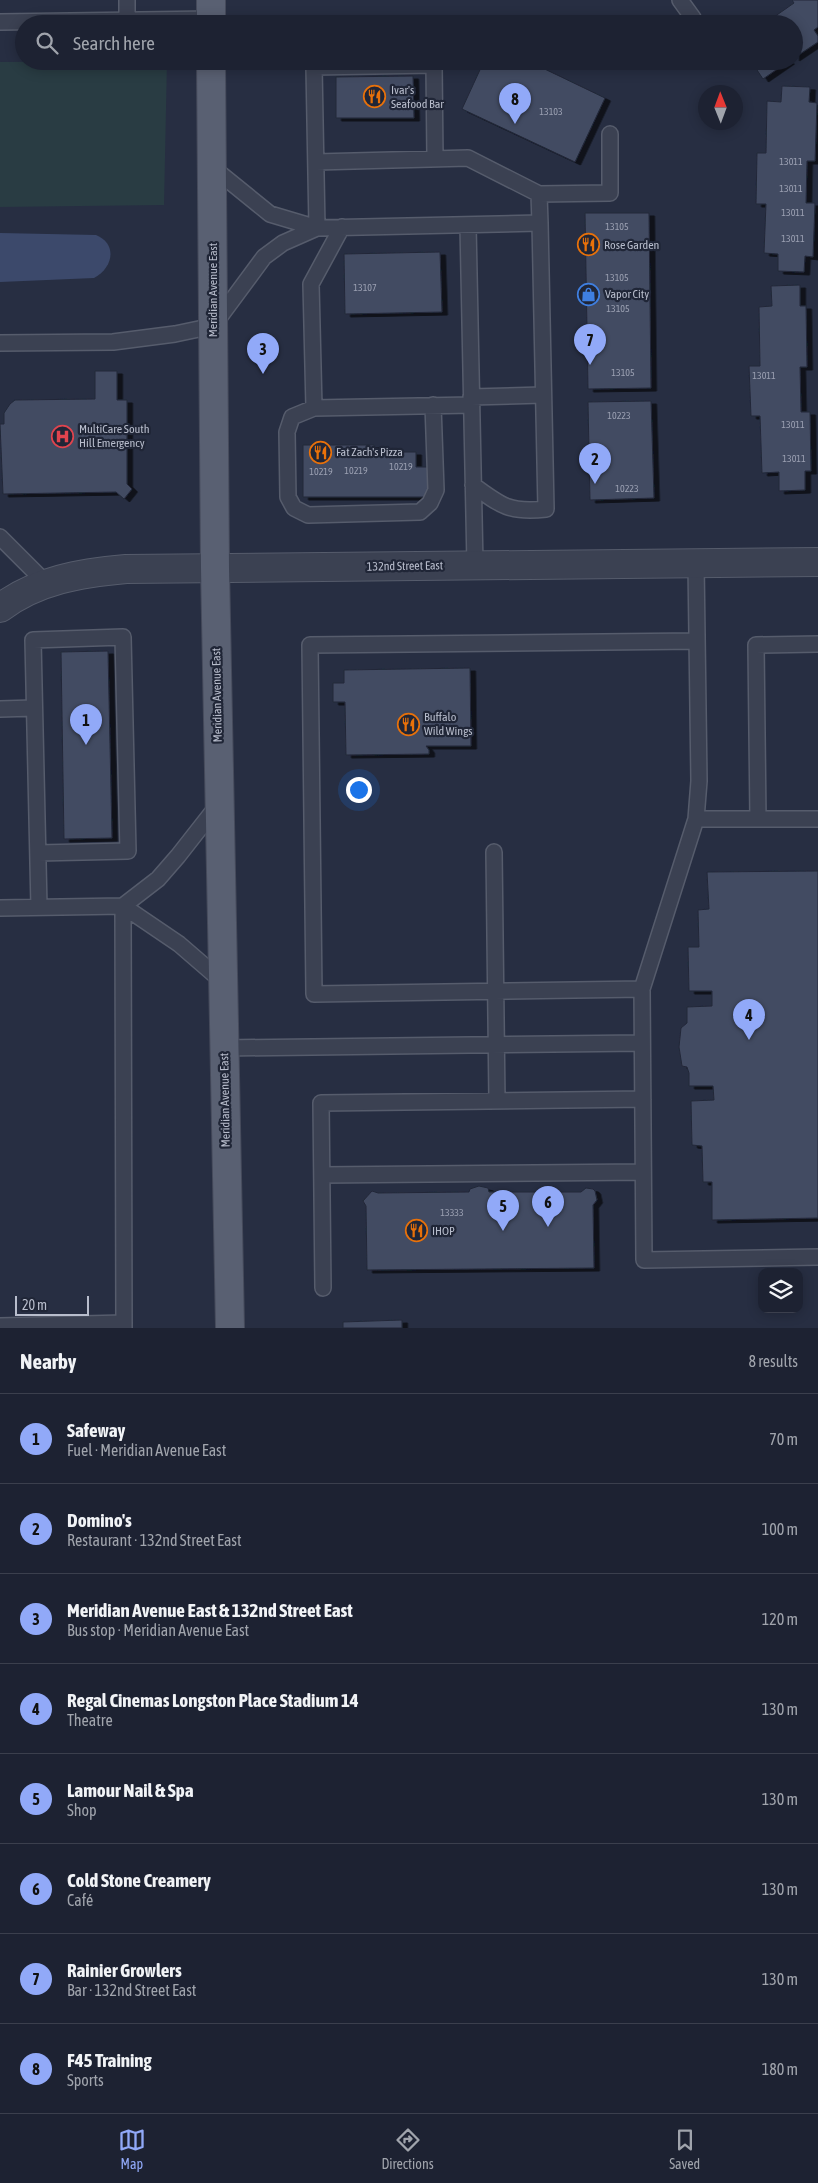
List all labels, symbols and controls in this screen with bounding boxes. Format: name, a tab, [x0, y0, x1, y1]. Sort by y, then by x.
search box	[15, 15, 803, 70]
icon: search	[33, 29, 61, 57]
text: Search here	[73, 32, 155, 54]
place label: Ivar's Seafood Bar	[391, 83, 444, 111]
pin: 8	[499, 83, 531, 124]
restaurant icon: Ivar's Seafood Bar	[363, 85, 387, 109]
north arrow	[698, 85, 743, 130]
house number: 13103	[539, 106, 563, 117]
house number: 13011	[779, 156, 803, 167]
house number: 13011	[779, 183, 803, 194]
house number: 13011	[781, 207, 805, 218]
house number: 13105	[605, 221, 629, 232]
restaurant icon: Rose Garden	[576, 233, 600, 257]
house number: 13011	[781, 233, 805, 244]
place label: Rose Garden	[604, 238, 659, 252]
street label: Meridian Avenue East	[206, 242, 220, 337]
house number: 13105	[605, 272, 629, 283]
house number: 13107	[353, 282, 377, 293]
shop icon: Vapor City	[577, 282, 601, 306]
place label: Vapor City	[605, 287, 649, 301]
house number: 13105	[606, 303, 630, 314]
pin: 7	[574, 324, 606, 365]
pin: 3	[247, 333, 279, 374]
house number: 13105	[611, 367, 635, 378]
house number: 13011	[752, 370, 776, 381]
house number: 10223	[607, 410, 631, 421]
house number: 13011	[781, 419, 805, 430]
place label: MultiCare South Hill Emergency	[79, 422, 150, 450]
hospital icon: MultiCare South Hill Emergency	[51, 424, 75, 448]
restaurant icon: Fat Zach's Pizza	[308, 440, 332, 464]
pin: 2	[579, 443, 611, 484]
place label: Fat Zach's Pizza	[336, 445, 403, 459]
house number: 13011	[782, 453, 806, 464]
house number: 10219	[389, 461, 413, 472]
house number: 10219	[344, 465, 368, 476]
house number: 10219	[309, 466, 333, 477]
house number: 10223	[615, 483, 639, 494]
street label: 132nd Street East	[367, 558, 444, 574]
street label: Meridian Avenue East	[209, 647, 225, 742]
pin: 1	[70, 704, 102, 745]
place label: Buffalo Wild Wings	[424, 710, 473, 738]
restaurant icon: Buffalo Wild Wings	[396, 712, 420, 736]
your location	[346, 777, 372, 803]
pin: 4	[733, 999, 765, 1040]
street label: Meridian Avenue East	[217, 1052, 233, 1147]
pin: 6	[532, 1186, 564, 1227]
pin: 5	[487, 1190, 519, 1231]
house number: 13333	[440, 1207, 464, 1218]
restaurant icon: IHOP	[404, 1219, 428, 1243]
place label: IHOP	[432, 1224, 455, 1238]
map controls	[758, 1268, 803, 1313]
button: layers	[758, 1268, 803, 1313]
scale bar	[15, 1293, 89, 1316]
text: 20 m	[22, 1297, 47, 1313]
text: Nearby	[20, 1349, 76, 1373]
text: 8 results	[748, 1352, 798, 1370]
text: Safeway	[67, 1419, 125, 1441]
text: 1	[32, 1430, 40, 1448]
text: 70 m	[769, 1430, 798, 1448]
text: Fuel · Meridian Avenue East	[67, 1441, 226, 1459]
text: Domino's	[67, 1509, 132, 1531]
text: 2	[32, 1520, 40, 1538]
text: 100 m	[762, 1520, 798, 1538]
text: Restaurant · 132nd Street East	[67, 1531, 242, 1549]
text: Meridian Avenue East & 132nd Street East	[67, 1599, 353, 1621]
text: 3	[32, 1610, 40, 1628]
text: 120 m	[762, 1610, 798, 1628]
text: Bus stop · Meridian Avenue East	[67, 1621, 249, 1639]
text: Regal Cinemas Longston Place Stadium 14	[67, 1689, 359, 1711]
text: 4	[32, 1700, 40, 1718]
text: 130 m	[762, 1700, 798, 1718]
text: Theatre	[67, 1711, 113, 1729]
text: Lamour Nail & Spa	[67, 1779, 194, 1801]
text: 5	[32, 1790, 40, 1808]
text: 130 m	[762, 1790, 798, 1808]
text: Shop	[67, 1801, 97, 1819]
text: Cold Stone Creamery	[67, 1869, 211, 1891]
text: 6	[32, 1880, 40, 1898]
text: 130 m	[762, 1880, 798, 1898]
text: Café	[67, 1891, 93, 1909]
text: Rainier Growlers	[67, 1959, 182, 1981]
text: 7	[32, 1970, 40, 1988]
text: 130 m	[762, 1970, 798, 1988]
text: Bar · 132nd Street East	[67, 1981, 196, 1999]
text: F45 Training	[67, 2049, 152, 2071]
text: 8	[32, 2060, 40, 2078]
text: 180 m	[762, 2060, 798, 2078]
text: Sports	[67, 2071, 104, 2089]
tab: Map	[118, 2126, 146, 2172]
tab: Directions	[381, 2126, 434, 2172]
tab: Saved	[669, 2126, 700, 2172]

